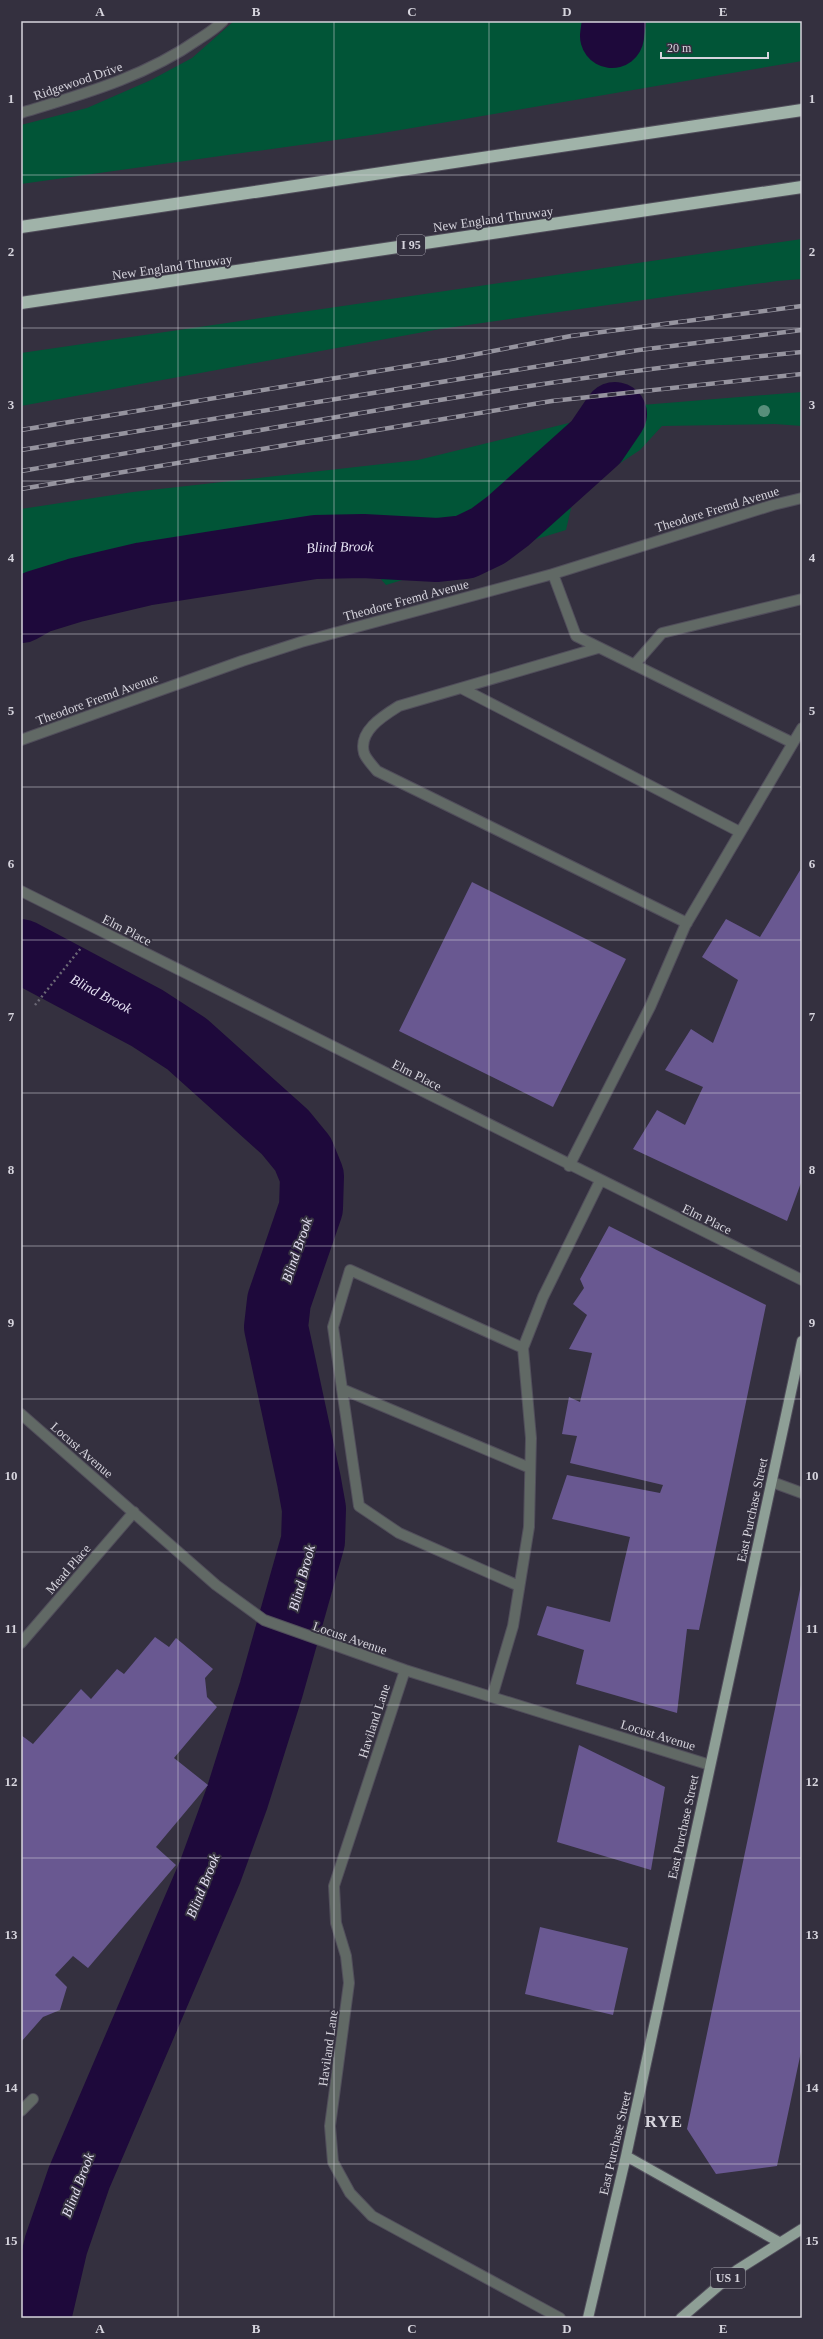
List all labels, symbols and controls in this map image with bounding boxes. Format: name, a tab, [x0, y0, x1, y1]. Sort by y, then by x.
text: A	[95, 4, 105, 19]
text: B	[252, 4, 261, 19]
text: C	[407, 4, 417, 19]
text: D	[562, 4, 572, 19]
text: E	[719, 4, 727, 19]
scale bar	[661, 34, 768, 60]
text: 20 m	[667, 41, 692, 55]
street label: Ridgewood Drive	[32, 59, 125, 103]
text: 1	[8, 91, 14, 106]
text: 1	[809, 91, 815, 106]
street label: New England Thruway	[432, 203, 554, 235]
road number: I 95	[397, 235, 425, 255]
text: 2	[8, 244, 14, 259]
text: 2	[809, 244, 815, 259]
street label: New England Thruway	[111, 251, 233, 283]
text: 3	[8, 397, 15, 412]
text: 3	[809, 397, 816, 412]
street label: Theodore Fremd Avenue	[653, 483, 781, 535]
water label: Blind Brook	[305, 538, 375, 556]
text: 4	[8, 550, 15, 565]
text: 4	[809, 550, 816, 565]
street label: Theodore Fremd Avenue	[342, 576, 470, 624]
street label: Theodore Fremd Avenue	[34, 670, 160, 728]
text: 5	[8, 703, 15, 718]
text: 5	[809, 703, 816, 718]
text: 6	[8, 856, 15, 871]
text: 6	[809, 856, 816, 871]
street label: Elm Place	[100, 911, 154, 949]
water label: Blind Brook	[68, 971, 135, 1017]
text: 7	[8, 1009, 15, 1024]
text: 7	[809, 1009, 816, 1024]
street label: Elm Place	[390, 1056, 444, 1094]
text: 8	[8, 1162, 15, 1177]
text: 8	[809, 1162, 816, 1177]
street label: Elm Place	[680, 1201, 734, 1237]
water label: Blind Brook	[279, 1215, 315, 1284]
text: 9	[8, 1315, 15, 1330]
text: 9	[809, 1315, 816, 1330]
street label: Locust Avenue	[48, 1419, 116, 1481]
street label: East Purchase Street	[734, 1456, 770, 1563]
text: 10	[5, 1468, 18, 1483]
text: 10	[806, 1468, 819, 1483]
street label: Mead Place	[42, 1541, 94, 1597]
water label: Blind Brook	[286, 1543, 318, 1613]
street label: Locust Avenue	[311, 1618, 389, 1658]
text: 11	[5, 1621, 17, 1636]
text: 11	[806, 1621, 818, 1636]
street label: Haviland Lane	[355, 1682, 393, 1760]
street label: Locust Avenue	[619, 1717, 697, 1754]
street label: East Purchase Street	[665, 1773, 701, 1880]
text: 12	[5, 1774, 18, 1789]
text: 12	[806, 1774, 819, 1789]
water label: Blind Brook	[183, 1851, 223, 1920]
text: 13	[5, 1927, 18, 1942]
text: 13	[806, 1927, 819, 1942]
street label: Haviland Lane	[315, 2009, 341, 2087]
text: 14	[5, 2080, 18, 2095]
text: 14	[806, 2080, 819, 2095]
street label: East Purchase Street	[596, 2089, 634, 2196]
district label: RYE	[645, 2112, 683, 2131]
water label: Blind Brook	[59, 2150, 97, 2219]
text: 15	[5, 2233, 18, 2248]
text: 15	[806, 2233, 819, 2248]
road number: US 1	[711, 2268, 745, 2288]
text: A	[95, 2321, 105, 2336]
text: B	[252, 2321, 261, 2336]
text: C	[407, 2321, 417, 2336]
text: D	[562, 2321, 572, 2336]
text: E	[719, 2321, 727, 2336]

